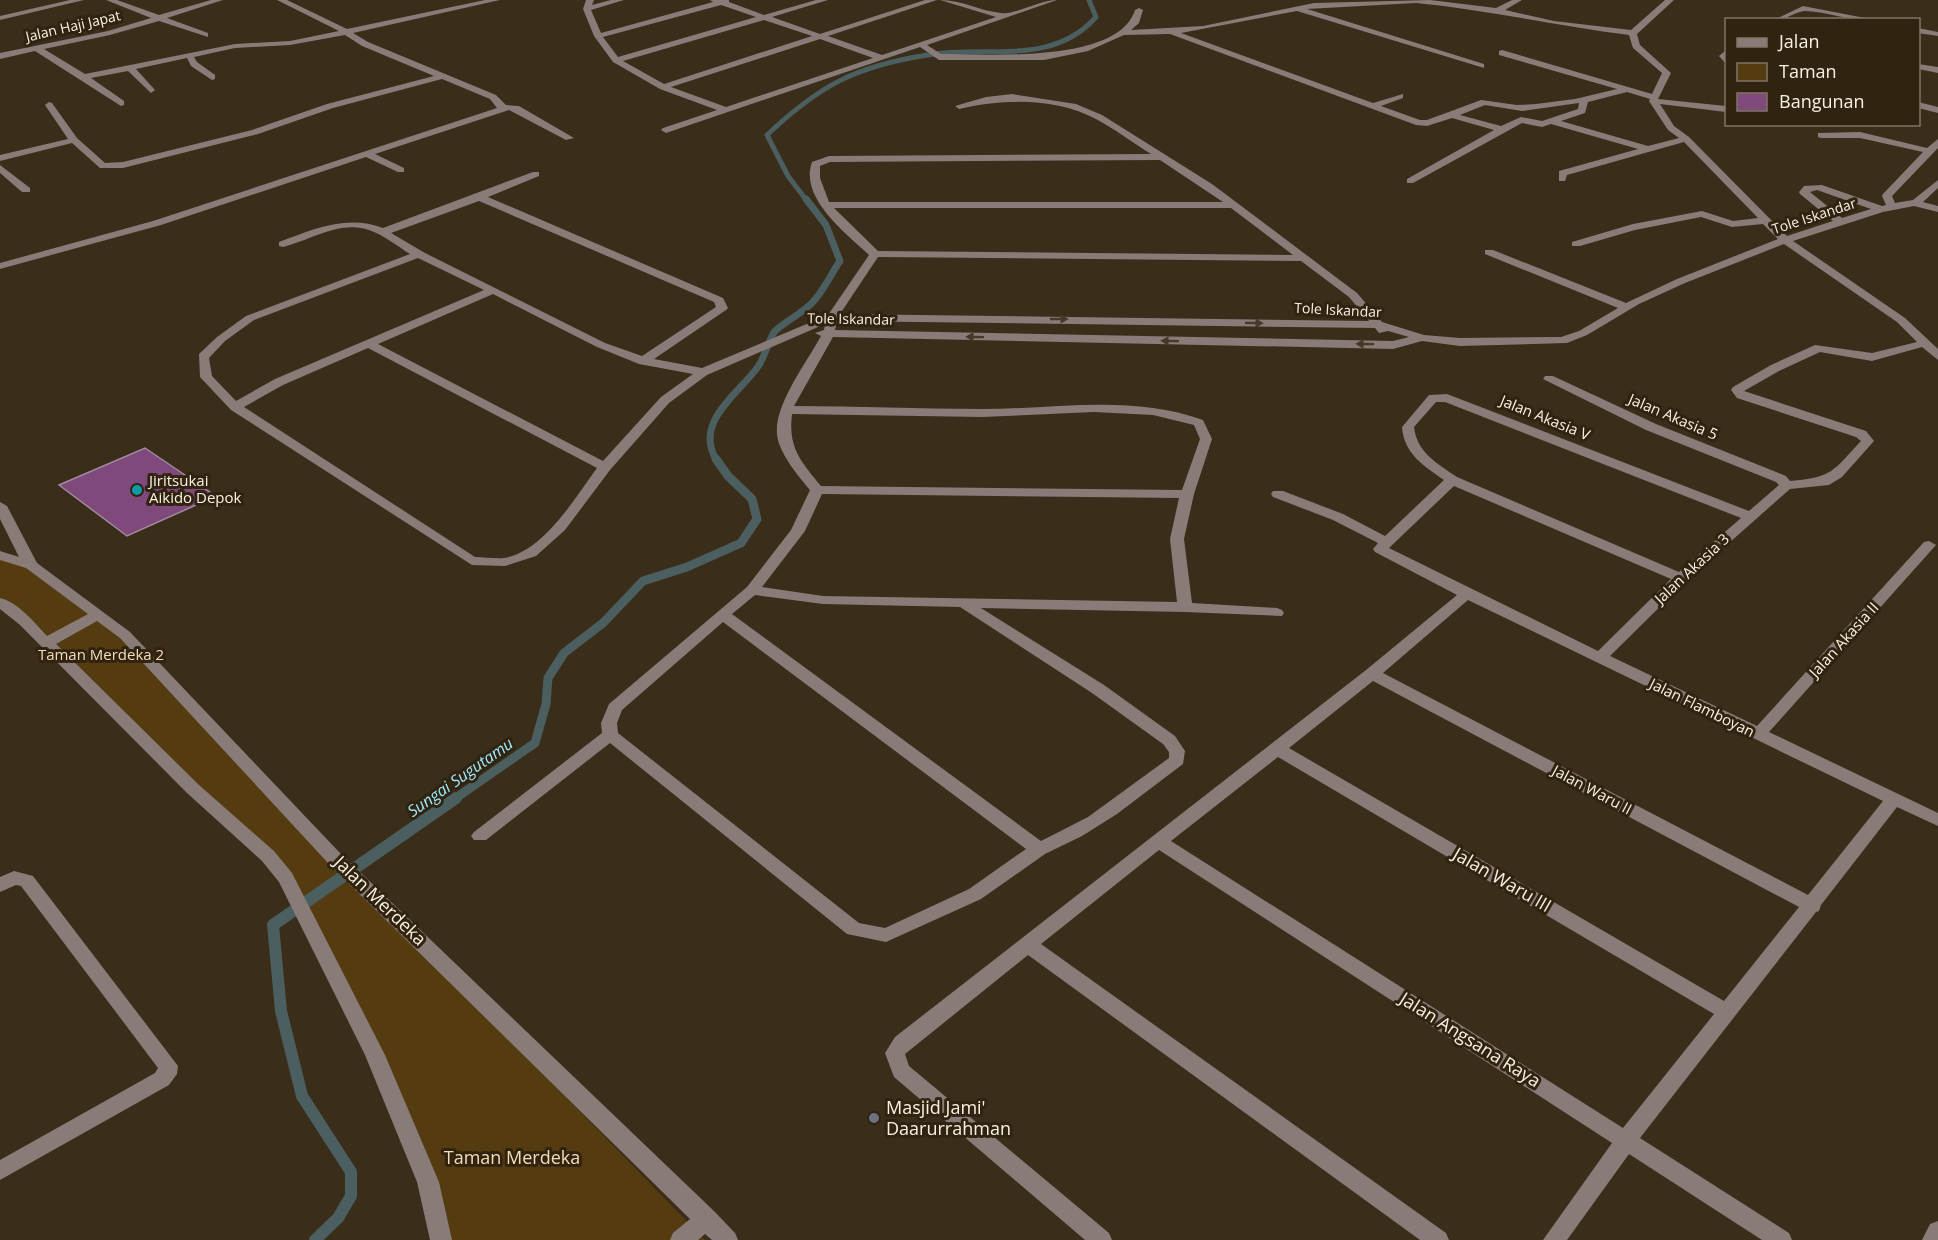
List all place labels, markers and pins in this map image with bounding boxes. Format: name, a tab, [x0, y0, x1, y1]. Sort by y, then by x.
place label: Jiritsukai Aikido Depok	[147, 470, 242, 507]
marker: Jiritsukai Aikido Depok	[130, 483, 144, 497]
place label: Masjid Jami' Daarurrahman	[886, 1095, 1011, 1140]
marker: Masjid Jami' Daarurrahman	[867, 1111, 881, 1125]

